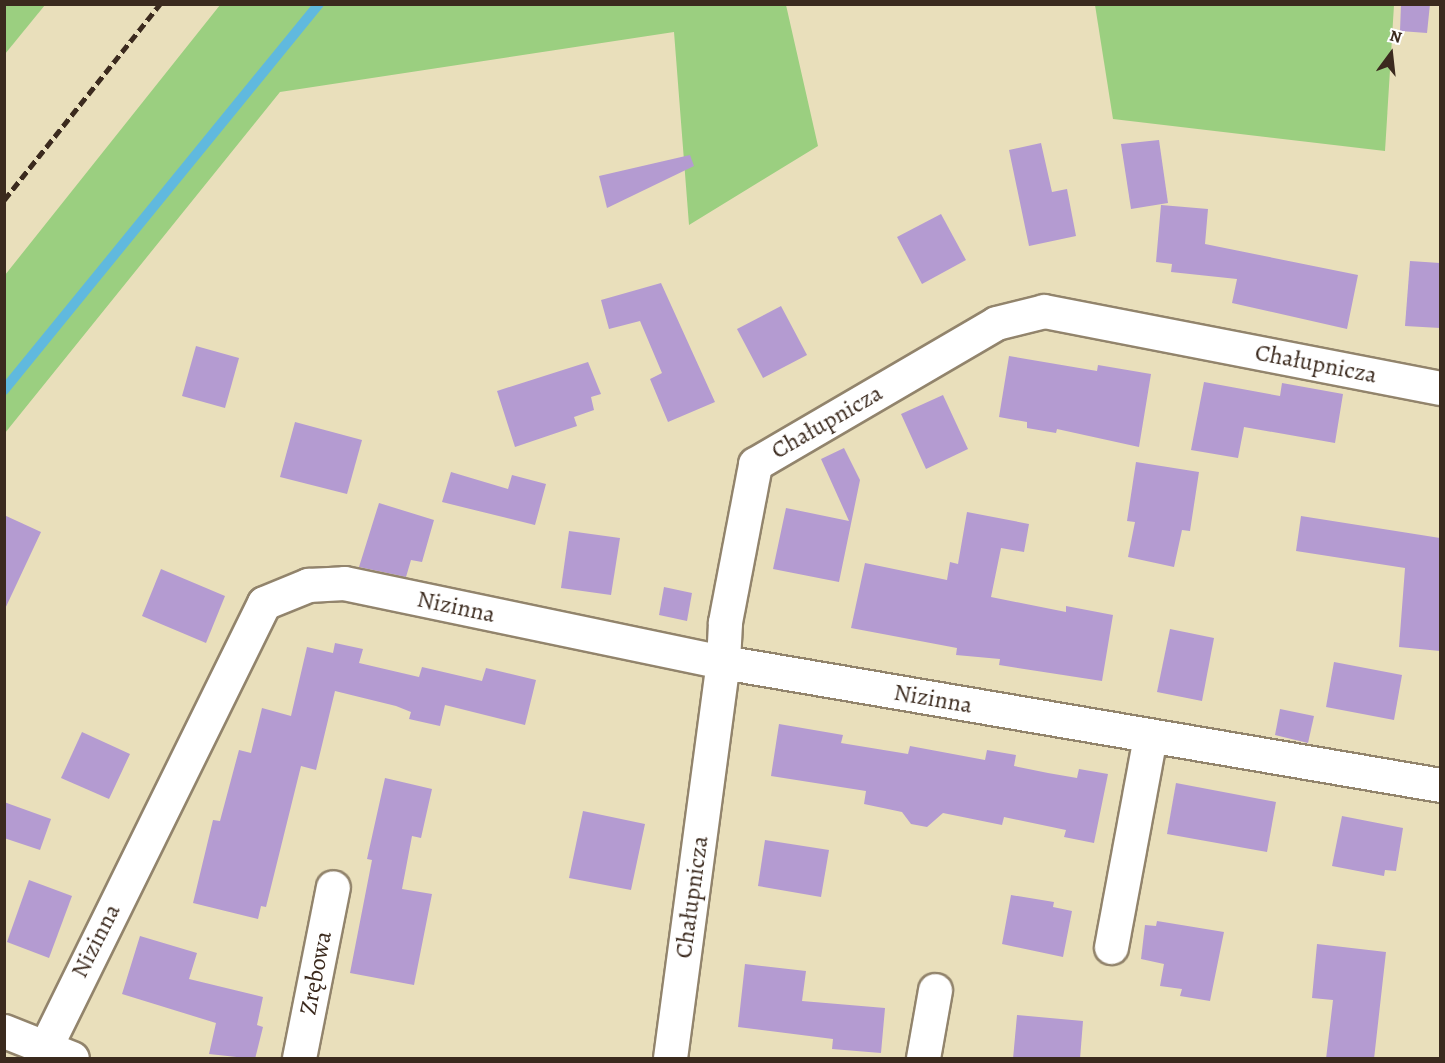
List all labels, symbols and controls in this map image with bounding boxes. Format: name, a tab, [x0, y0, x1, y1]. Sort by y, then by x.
north arrow	[1361, 24, 1421, 84]
text: N	[1387, 24, 1404, 49]
street label: Chałupnicza	[1253, 338, 1379, 390]
street label: Chałupnicza	[766, 379, 888, 465]
street label: Nizinna	[414, 585, 498, 629]
street label: Nizinna	[892, 678, 974, 720]
street label: Chałupnicza	[669, 834, 715, 960]
street label: Nizinna	[65, 899, 127, 983]
street label: Zrębowa	[294, 929, 338, 1017]

